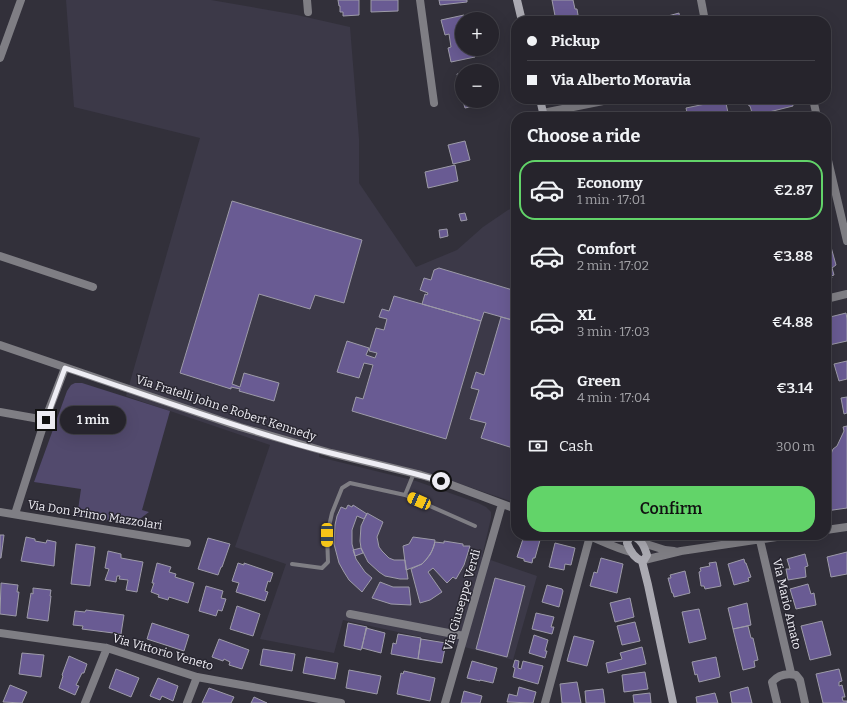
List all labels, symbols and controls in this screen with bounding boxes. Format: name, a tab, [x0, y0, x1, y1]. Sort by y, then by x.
map controls	[455, 12, 499, 108]
button: +	[455, 12, 499, 56]
text: Pickup	[551, 32, 600, 50]
button: −	[455, 64, 499, 108]
text: Via Alberto Moravia	[551, 71, 691, 89]
text: Choose a ride	[527, 125, 640, 147]
icon: car	[529, 172, 565, 208]
text: Economy	[577, 174, 643, 192]
text: €2.87	[774, 181, 813, 199]
text: 1 min · 17:01	[577, 192, 645, 207]
icon: car	[529, 238, 565, 274]
text: Comfort	[577, 240, 636, 258]
text: €3.88	[773, 247, 813, 265]
text: 2 min · 17:02	[577, 258, 649, 273]
icon: car	[529, 304, 565, 340]
text: XL	[577, 306, 596, 324]
text: €4.88	[772, 313, 813, 331]
text: 3 min · 17:03	[577, 324, 650, 339]
icon: car	[529, 370, 565, 406]
street label: Via Fratelli John e Robert Kennedy	[134, 372, 318, 444]
text: Green	[577, 372, 621, 390]
text: €3.14	[776, 379, 813, 397]
text: 4 min · 17:04	[577, 390, 650, 405]
callout: 1 min	[60, 406, 126, 434]
route end	[37, 411, 55, 429]
text: 1 min	[77, 412, 109, 427]
icon: cash	[527, 435, 549, 457]
text: Cash	[559, 437, 593, 455]
text: 300 m	[776, 439, 815, 454]
route start	[432, 472, 450, 490]
button: Confirm	[527, 486, 815, 532]
car	[406, 491, 432, 511]
street label: Via Don Primo Mazzolari	[27, 497, 164, 533]
car	[321, 523, 333, 547]
street label: Via Giuseppe Verdi	[441, 547, 483, 653]
street label: Via Mario Amato	[770, 557, 804, 651]
street label: Via Vittorio Veneto	[111, 631, 215, 673]

